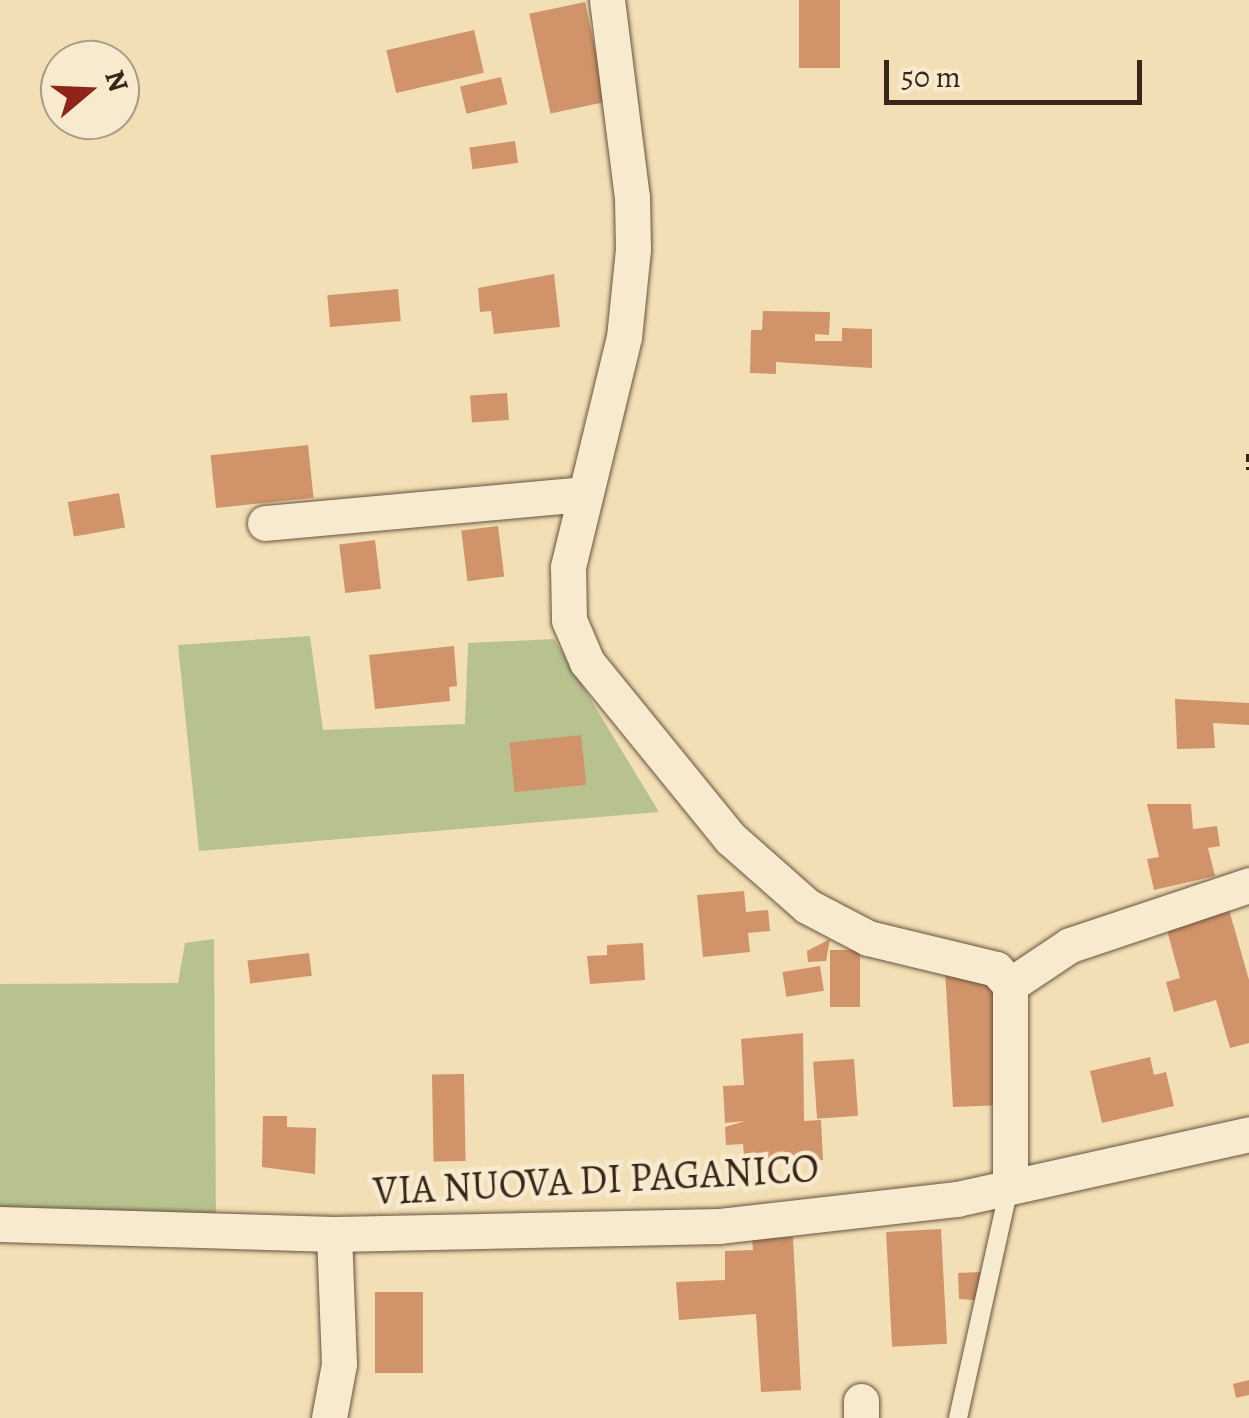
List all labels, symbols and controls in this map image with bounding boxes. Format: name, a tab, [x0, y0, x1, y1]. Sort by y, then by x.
north arrow	[40, 40, 140, 140]
scale bar	[889, 40, 1146, 102]
text: 50 m	[901, 57, 961, 97]
text: N	[95, 65, 138, 97]
street label: VIA NUOVA DI PAGANICO	[372, 1144, 820, 1216]

